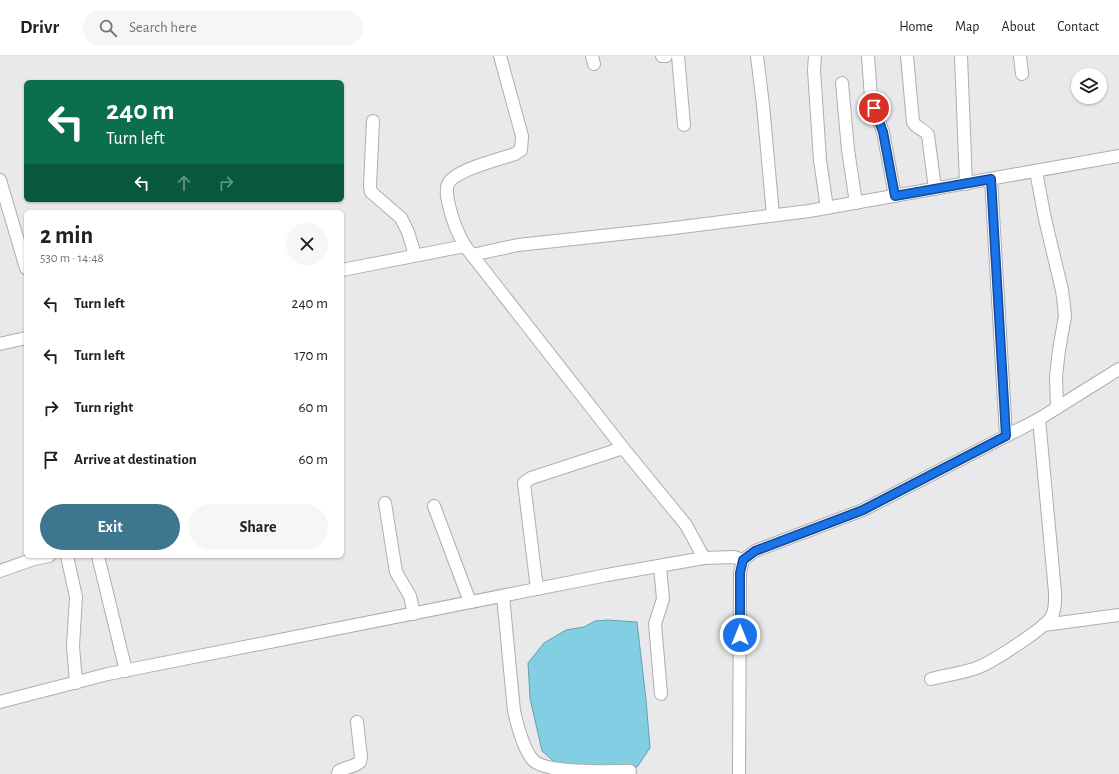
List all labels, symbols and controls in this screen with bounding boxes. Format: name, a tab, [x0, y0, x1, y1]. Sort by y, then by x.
search box	[83, 10, 363, 46]
icon: search	[97, 17, 119, 39]
text: Drivr	[20, 18, 59, 37]
text: Search here	[129, 20, 197, 35]
text: Home	[899, 20, 933, 34]
text: Map	[955, 20, 979, 34]
text: About	[1001, 20, 1035, 34]
text: Contact	[1057, 20, 1099, 34]
map controls	[1071, 68, 1107, 104]
button: layers	[1071, 68, 1107, 104]
pin	[857, 91, 891, 125]
icon: left	[40, 96, 92, 148]
text: 240 m	[106, 97, 175, 125]
icon: arrive	[863, 97, 885, 119]
text: Turn left	[106, 130, 165, 148]
icon: left	[131, 172, 153, 194]
icon: ahead	[173, 172, 195, 194]
icon: right	[215, 172, 237, 194]
button: close	[286, 223, 328, 265]
text: 2 min	[40, 224, 93, 248]
text: 530 m · 14:48	[40, 252, 104, 265]
icon: left	[40, 293, 62, 315]
text: Turn left	[74, 296, 125, 311]
text: 240 m	[292, 296, 328, 311]
icon: left	[40, 345, 62, 367]
text: Turn left	[74, 348, 125, 363]
text: 170 m	[294, 348, 328, 363]
icon: right	[40, 397, 62, 419]
text: Turn right	[74, 400, 133, 415]
text: 60 m	[299, 400, 328, 415]
icon: arrive	[40, 449, 62, 471]
text: Arrive at destination	[74, 452, 197, 467]
text: 60 m	[299, 452, 328, 467]
button: Exit	[40, 504, 180, 550]
button: Share	[188, 504, 328, 550]
position arrow	[719, 614, 761, 656]

